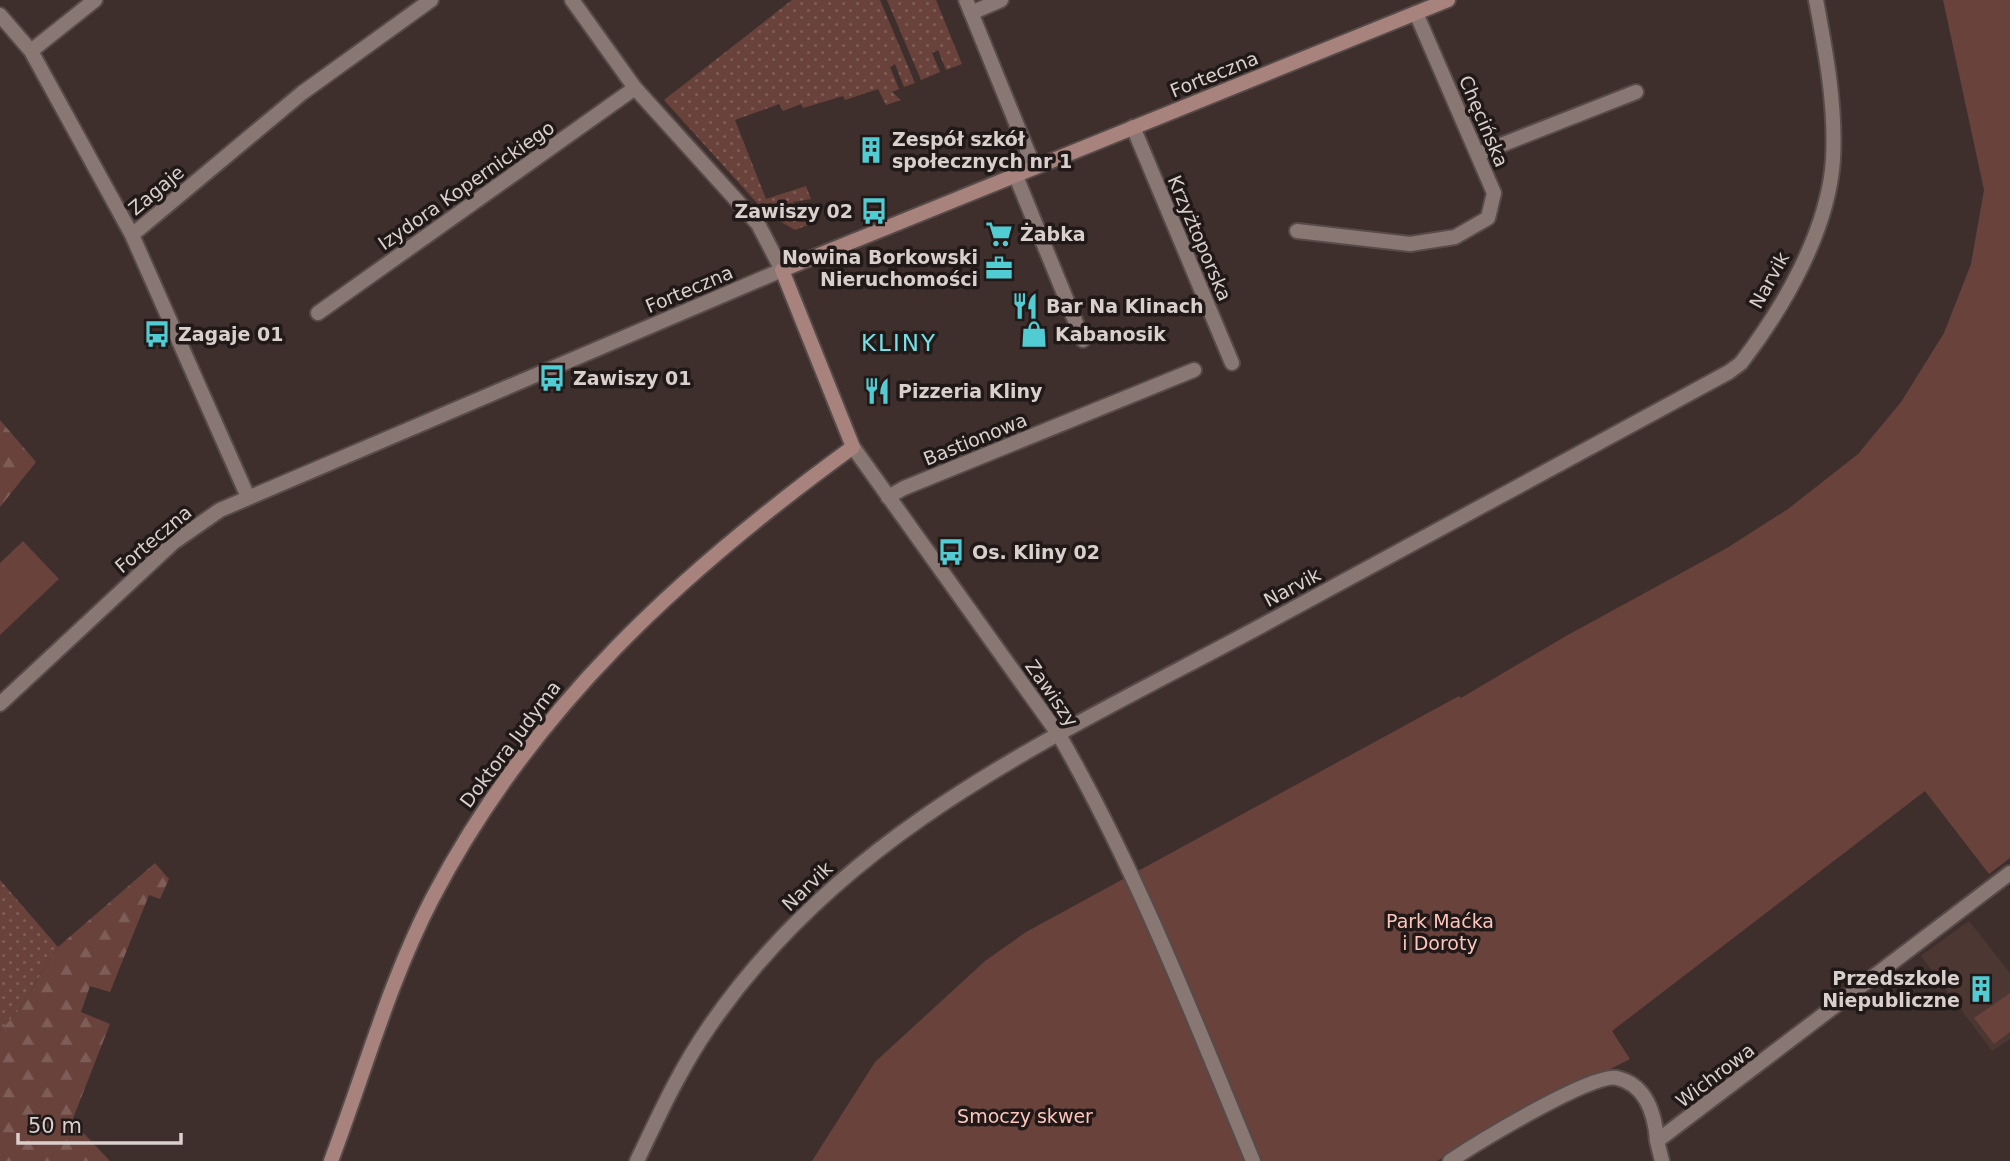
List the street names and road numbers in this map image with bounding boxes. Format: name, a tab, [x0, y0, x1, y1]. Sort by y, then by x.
street label: Forteczna	[1167, 46, 1261, 102]
street label: Chęcińska	[1455, 72, 1513, 170]
street label: Izydora Kopernickiego	[374, 116, 558, 254]
street label: Zagaje	[124, 161, 188, 219]
street label: Krzyżtoporska	[1164, 172, 1236, 304]
street label: Narvik	[1745, 248, 1793, 312]
street label: Forteczna	[642, 261, 736, 317]
street label: Bastionowa	[920, 408, 1030, 470]
street label: Forteczna	[110, 501, 196, 577]
street label: Narvik	[1260, 563, 1324, 611]
street label: Zawiszy	[1021, 655, 1083, 731]
street label: Doktora Judyma	[455, 676, 565, 812]
street label: Narvik	[777, 857, 837, 915]
street label: Wichrowa	[1672, 1038, 1758, 1112]

